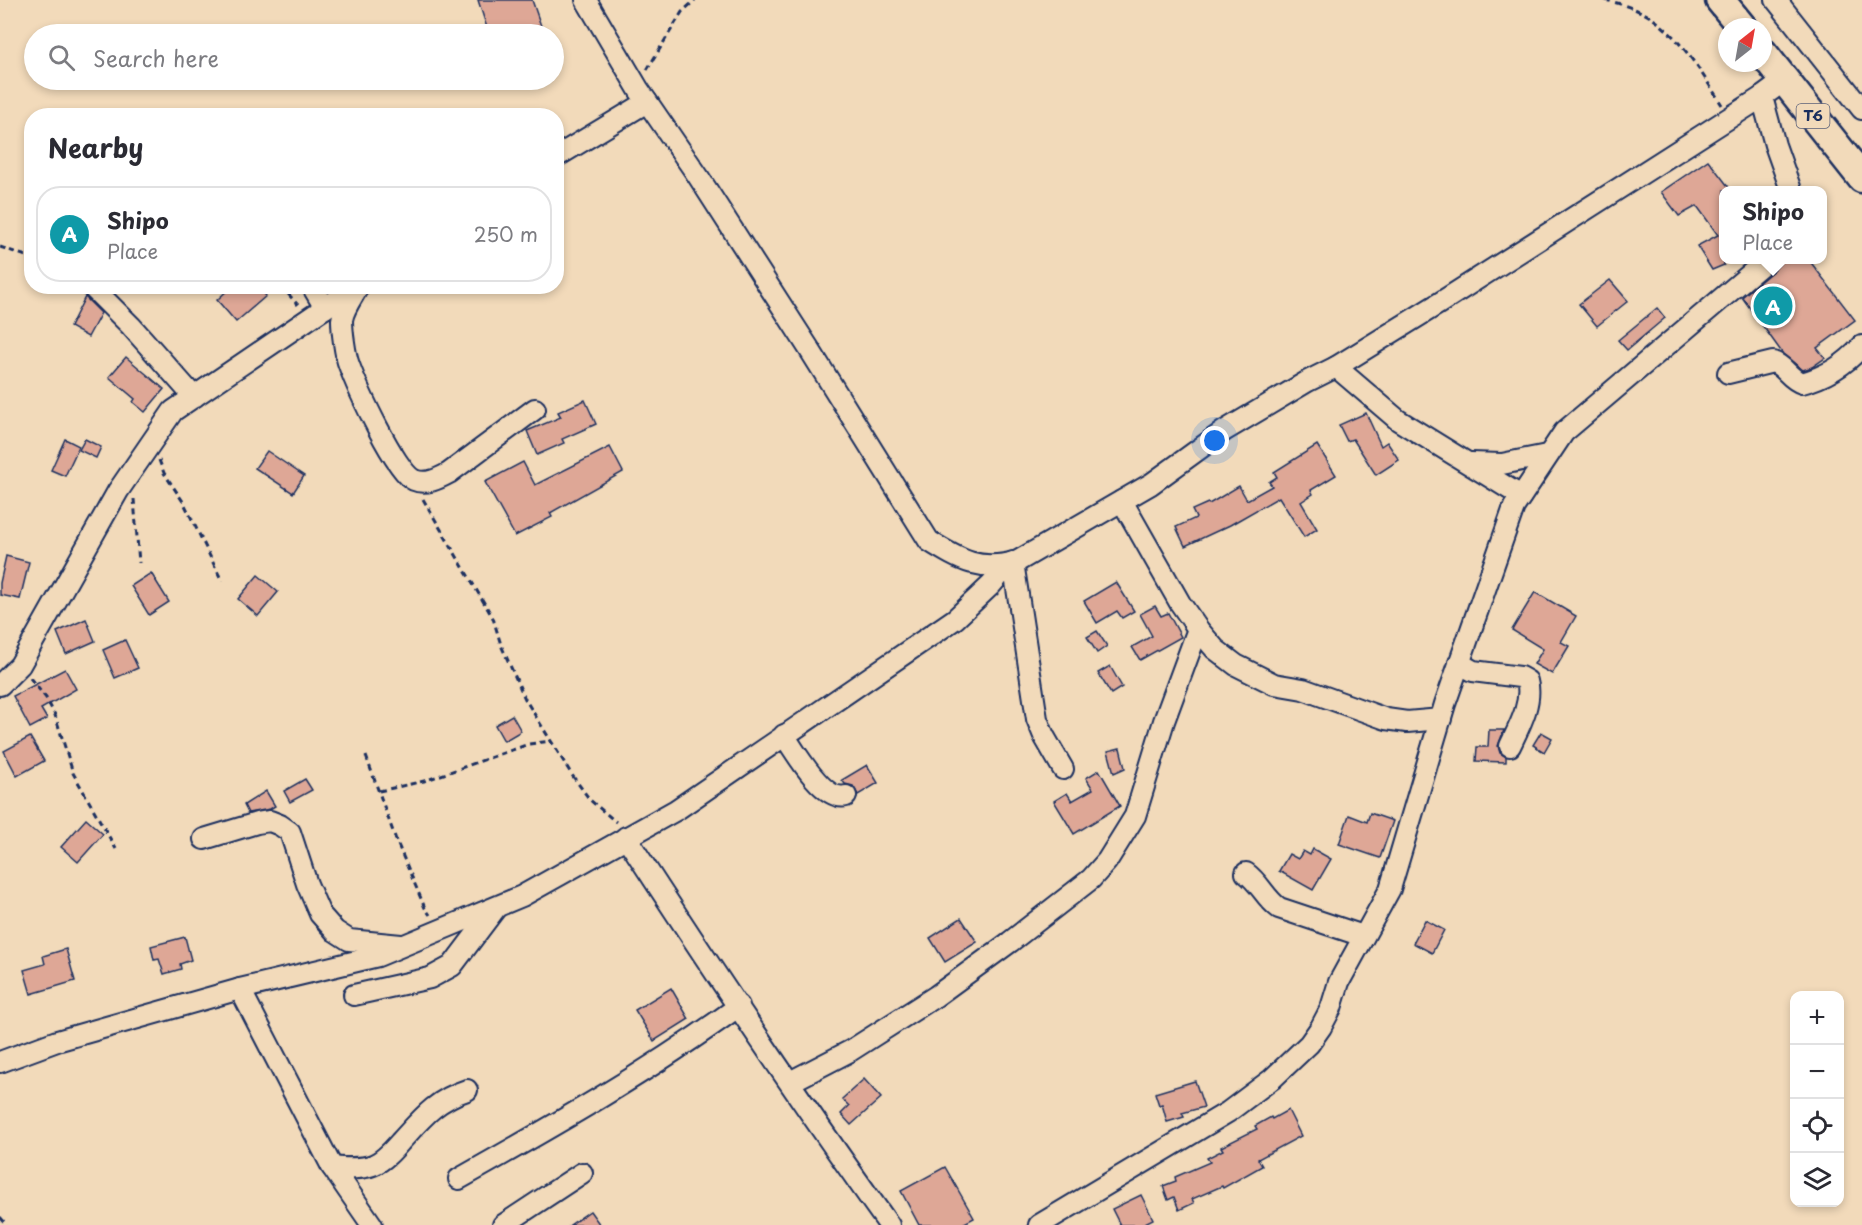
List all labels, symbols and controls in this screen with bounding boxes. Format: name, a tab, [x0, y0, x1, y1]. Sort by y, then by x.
north arrow	[1718, 18, 1772, 72]
search box	[24, 24, 564, 90]
icon: search	[45, 41, 78, 74]
text: Search here	[93, 41, 219, 74]
road number: T6	[1796, 104, 1830, 128]
text: Nearby	[48, 128, 143, 167]
popup	[1719, 186, 1827, 264]
text: Shipo	[1742, 194, 1804, 227]
text: Shipo	[107, 203, 169, 236]
text: A	[62, 219, 77, 249]
text: 250 m	[474, 219, 538, 249]
text: Place	[1742, 227, 1793, 257]
text: Place	[107, 236, 158, 266]
pin: A	[1754, 284, 1792, 328]
your location	[1200, 426, 1229, 455]
map controls	[1790, 991, 1844, 1207]
button: +	[1790, 991, 1844, 1045]
button: −	[1790, 1045, 1844, 1099]
button: locate	[1790, 1099, 1844, 1153]
button: layers	[1790, 1153, 1844, 1207]

